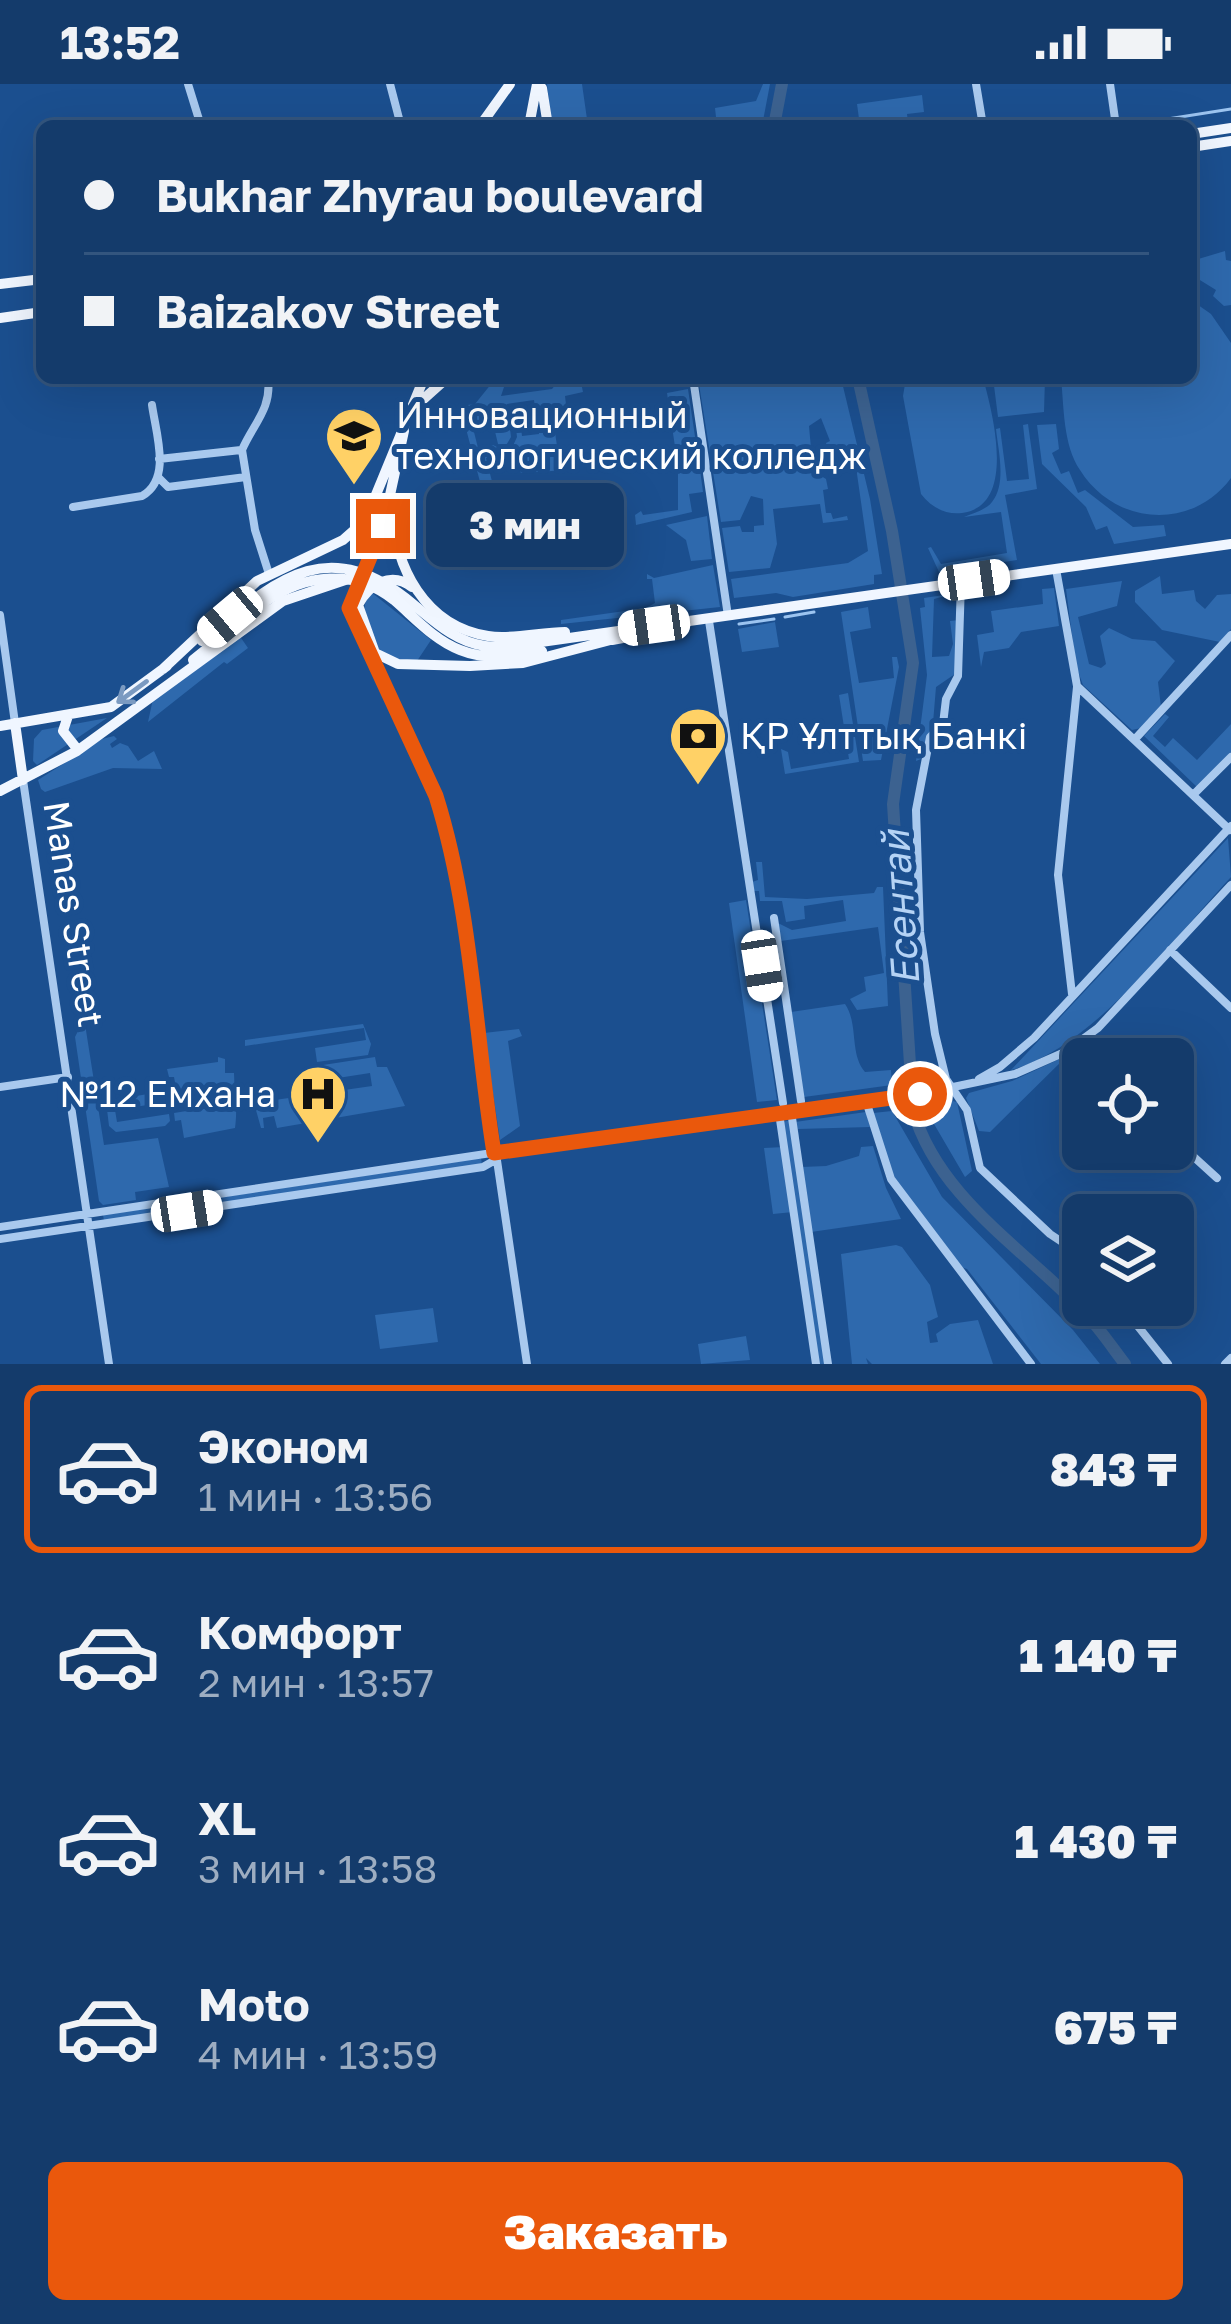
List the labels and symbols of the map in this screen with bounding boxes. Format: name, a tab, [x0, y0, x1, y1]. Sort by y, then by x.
place label: Инновационный технологический колледж	[396, 393, 867, 477]
school or university icon: Инновационный технологический колледж	[323, 405, 385, 487]
callout: 3 мин	[425, 484, 623, 568]
route end	[356, 499, 410, 553]
car	[936, 557, 1012, 603]
car	[191, 580, 269, 654]
car	[616, 602, 692, 648]
one-way arrow	[116, 679, 149, 705]
bank icon: ҚР Ұлттық Банкі	[667, 705, 729, 787]
place label: ҚР Ұлттық Банкі	[740, 714, 1027, 757]
street label: Manas Street	[35, 798, 114, 1030]
water label: Есентай	[870, 827, 928, 987]
car	[739, 928, 785, 1004]
hospital icon: №12 Емхана	[287, 1063, 349, 1145]
route start	[893, 1067, 947, 1121]
place label: №12 Емхана	[59, 1072, 276, 1115]
car	[149, 1188, 225, 1234]

